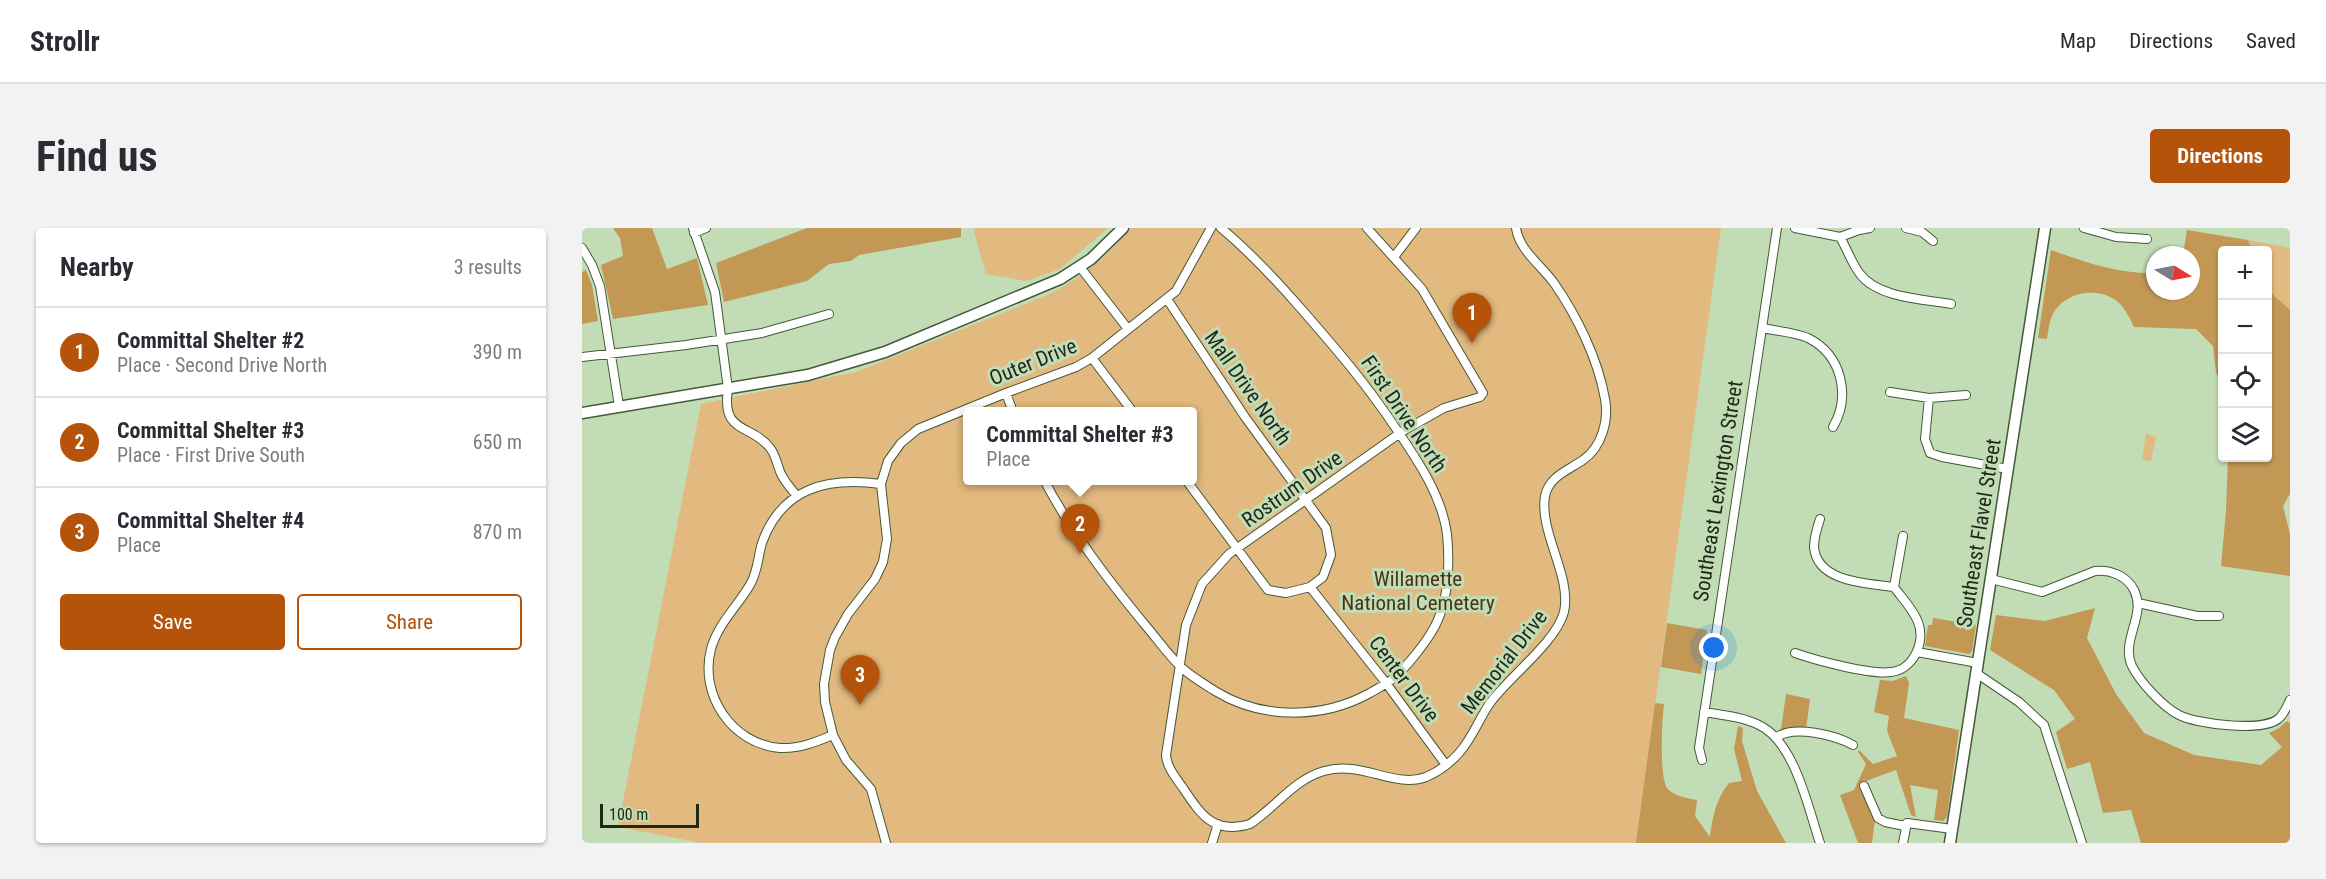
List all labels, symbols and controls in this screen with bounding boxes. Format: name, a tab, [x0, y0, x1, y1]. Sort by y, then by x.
text: Strollr	[30, 25, 100, 58]
text: Map	[2060, 29, 2096, 53]
text: Directions	[2129, 29, 2213, 53]
text: Saved	[2246, 29, 2296, 53]
button: Directions	[2150, 129, 2290, 183]
text: Find us	[36, 132, 157, 181]
north arrow	[2146, 246, 2200, 300]
map controls	[2218, 246, 2272, 462]
button: +	[2218, 246, 2272, 300]
text: Nearby	[60, 252, 134, 282]
text: 3 results	[454, 255, 522, 279]
pin: 1	[1452, 294, 1492, 343]
button: −	[2218, 300, 2272, 354]
street label: Mall Drive North	[1200, 326, 1296, 450]
text: Committal Shelter #2	[117, 328, 304, 353]
street label: Outer Drive	[986, 334, 1080, 390]
text: 1	[74, 340, 85, 364]
text: 390 m	[473, 340, 522, 364]
street label: First Drive North	[1356, 351, 1452, 477]
text: Place · Second Drive North	[117, 353, 327, 377]
button: locate	[2218, 354, 2272, 408]
street label: Southeast Lexington Street	[1689, 379, 1747, 603]
popup	[963, 407, 1197, 485]
button: layers	[2218, 408, 2272, 462]
text: Committal Shelter #3	[117, 418, 304, 443]
text: Committal Shelter #3	[986, 422, 1174, 447]
text: 2	[74, 430, 85, 454]
text: 650 m	[473, 430, 522, 454]
street label: Southeast Flavel Street	[1952, 437, 2006, 629]
text: Place · First Drive South	[117, 443, 305, 467]
street label: Rostrum Drive	[1237, 446, 1347, 532]
text: Place	[986, 447, 1030, 471]
pin: 2	[1060, 504, 1100, 554]
text: Committal Shelter #4	[117, 508, 304, 533]
text: 3	[74, 520, 85, 544]
text: 870 m	[473, 520, 522, 544]
text: Place	[117, 533, 161, 557]
park label: Willamette National Cemetery	[1341, 567, 1495, 615]
button: Save	[60, 594, 285, 650]
button: Share	[297, 594, 522, 650]
street label: Memorial Drive	[1456, 605, 1552, 719]
street label: Center Drive	[1364, 631, 1444, 727]
your location	[1699, 633, 1728, 662]
pin: 3	[840, 656, 880, 705]
scale bar	[600, 801, 699, 828]
text: 100 m	[609, 805, 648, 824]

